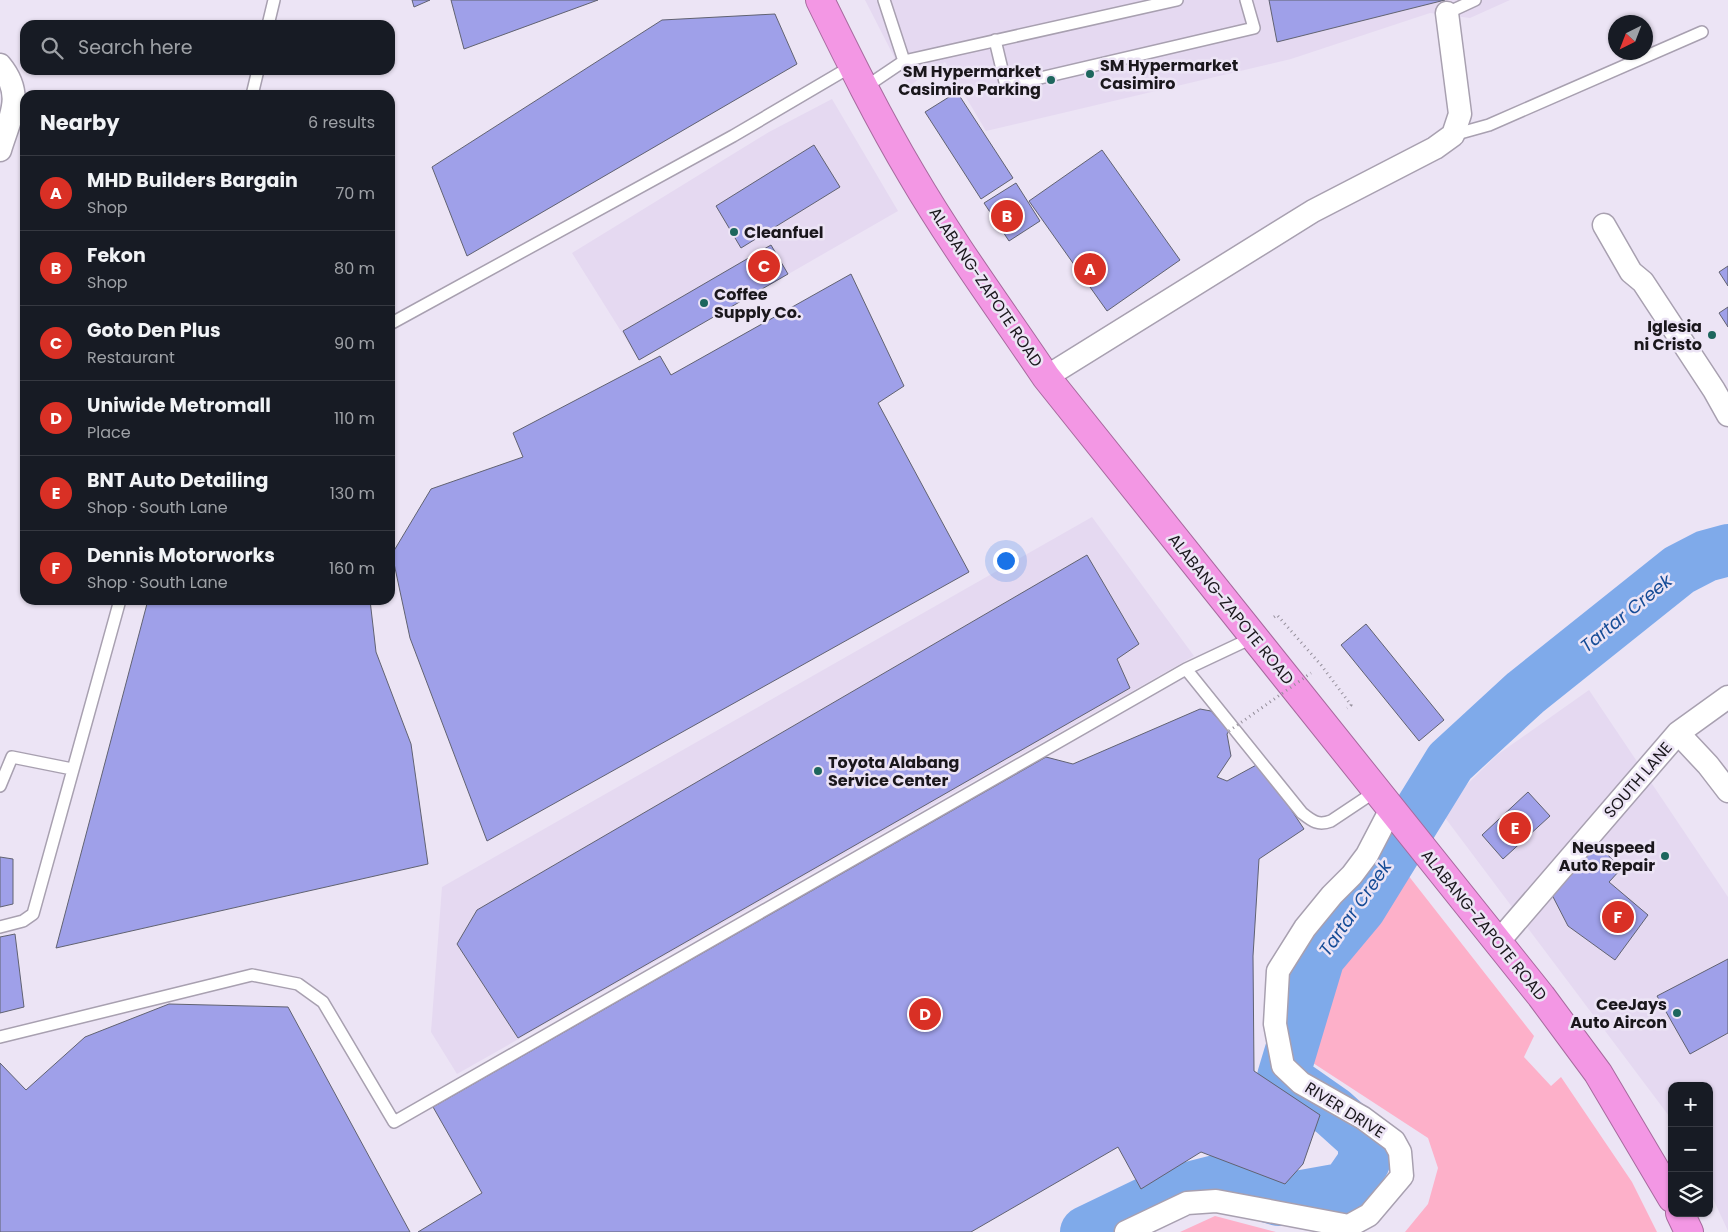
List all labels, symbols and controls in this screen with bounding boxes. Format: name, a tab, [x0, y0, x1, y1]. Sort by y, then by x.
north arrow	[1608, 15, 1653, 60]
search box	[20, 20, 395, 75]
icon: search	[38, 34, 66, 62]
text: Search here	[78, 34, 192, 61]
place label: SM Hypermarket Casimiro	[1100, 54, 1238, 95]
place label: SM Hypermarket Casimiro Parking	[898, 60, 1041, 101]
marker: SM Hypermarket Casimiro	[1084, 68, 1096, 80]
marker: SM Hypermarket Casimiro Parking	[1045, 74, 1057, 86]
text: Nearby	[40, 108, 120, 137]
text: 6 results	[308, 111, 375, 134]
text: MHD Builders Bargain	[87, 167, 298, 194]
text: A	[50, 182, 62, 205]
text: 70 m	[335, 182, 375, 205]
text: Shop	[87, 196, 128, 219]
pin: B	[991, 197, 1023, 235]
street label: ALABANG-ZAPOTE ROAD	[925, 204, 1047, 370]
place label: Cleanfuel	[744, 221, 824, 244]
marker: Cleanfuel	[728, 226, 740, 238]
text: Fekon	[87, 242, 146, 269]
pin: C	[748, 247, 780, 285]
pin: A	[1074, 250, 1106, 288]
text: B	[51, 257, 61, 280]
text: 80 m	[334, 257, 375, 280]
text: Shop	[87, 271, 128, 294]
place label: Coffee Supply Co.	[714, 283, 801, 324]
marker: Coffee Supply Co.	[698, 297, 710, 309]
place label: Iglesia ni Cristo	[1634, 315, 1702, 356]
text: Goto Den Plus	[87, 317, 221, 344]
marker: Iglesia ni Cristo	[1706, 329, 1718, 341]
text: C	[50, 332, 62, 355]
text: 90 m	[334, 332, 375, 355]
text: Restaurant	[87, 346, 175, 369]
text: Uniwide Metromall	[87, 392, 271, 419]
text: D	[50, 407, 62, 430]
text: 110 m	[334, 407, 375, 430]
text: Place	[87, 421, 131, 444]
text: BNT Auto Detailing	[87, 467, 268, 494]
text: E	[52, 482, 60, 505]
text: 130 m	[330, 482, 375, 505]
text: Shop · South Lane	[87, 496, 228, 519]
street label: ALABANG-ZAPOTE ROAD	[1163, 529, 1299, 689]
text: Dennis Motorworks	[87, 542, 275, 569]
your location	[993, 548, 1019, 574]
text: F	[52, 557, 60, 580]
text: 160 m	[329, 557, 375, 580]
water label: Tartar Creek	[1575, 568, 1678, 658]
text: Shop · South Lane	[87, 571, 228, 594]
street label: SOUTH LANE	[1599, 737, 1677, 823]
place label: Toyota Alabang Service Center	[828, 751, 959, 792]
marker: Toyota Alabang Service Center	[812, 765, 824, 777]
pin: E	[1499, 809, 1531, 847]
place label: Neuspeed Auto Repair	[1559, 836, 1655, 877]
street label: ALABANG-ZAPOTE ROAD	[1416, 845, 1552, 1005]
marker: Neuspeed Auto Repair	[1659, 850, 1671, 862]
water label: Tartar Creek	[1313, 855, 1398, 961]
pin: F	[1602, 898, 1634, 936]
place label: CeeJays Auto Aircon	[1570, 993, 1667, 1034]
pin: D	[909, 995, 941, 1033]
marker: CeeJays Auto Aircon	[1671, 1007, 1683, 1019]
street label: RIVER DRIVE	[1300, 1076, 1390, 1144]
map controls	[1668, 1082, 1713, 1217]
button: +	[1668, 1082, 1713, 1127]
button: −	[1668, 1127, 1713, 1172]
button: layers	[1668, 1172, 1713, 1217]

